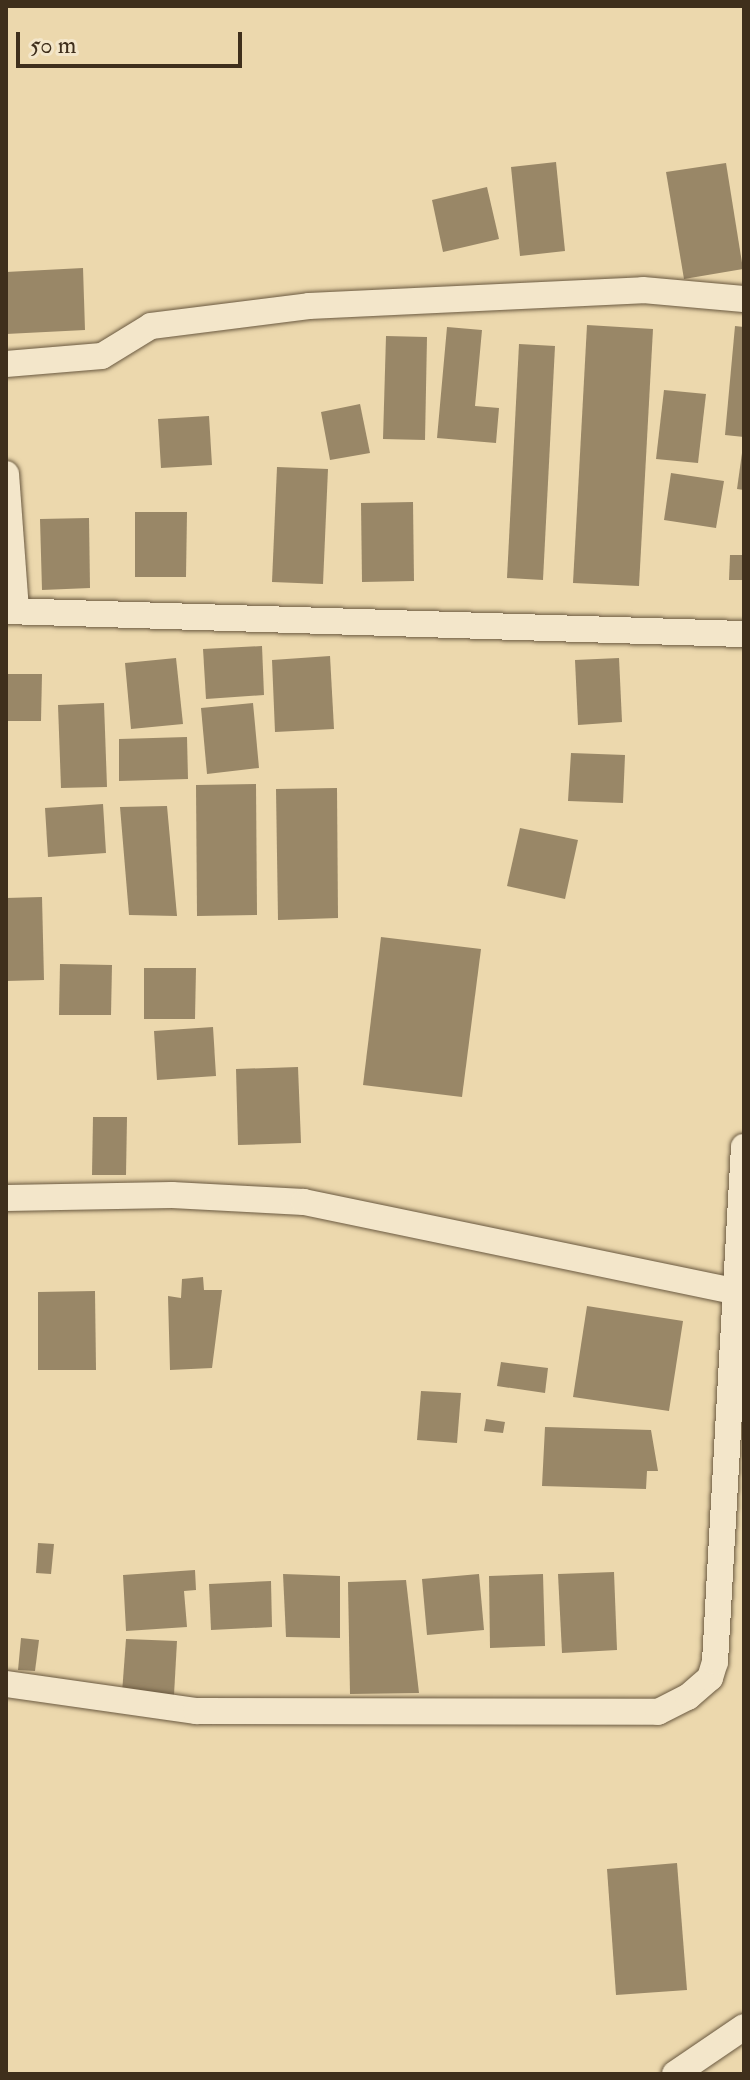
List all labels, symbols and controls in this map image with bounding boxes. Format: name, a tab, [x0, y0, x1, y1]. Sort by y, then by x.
scale bar	[20, 16, 246, 66]
text: 50 m	[30, 30, 76, 61]

